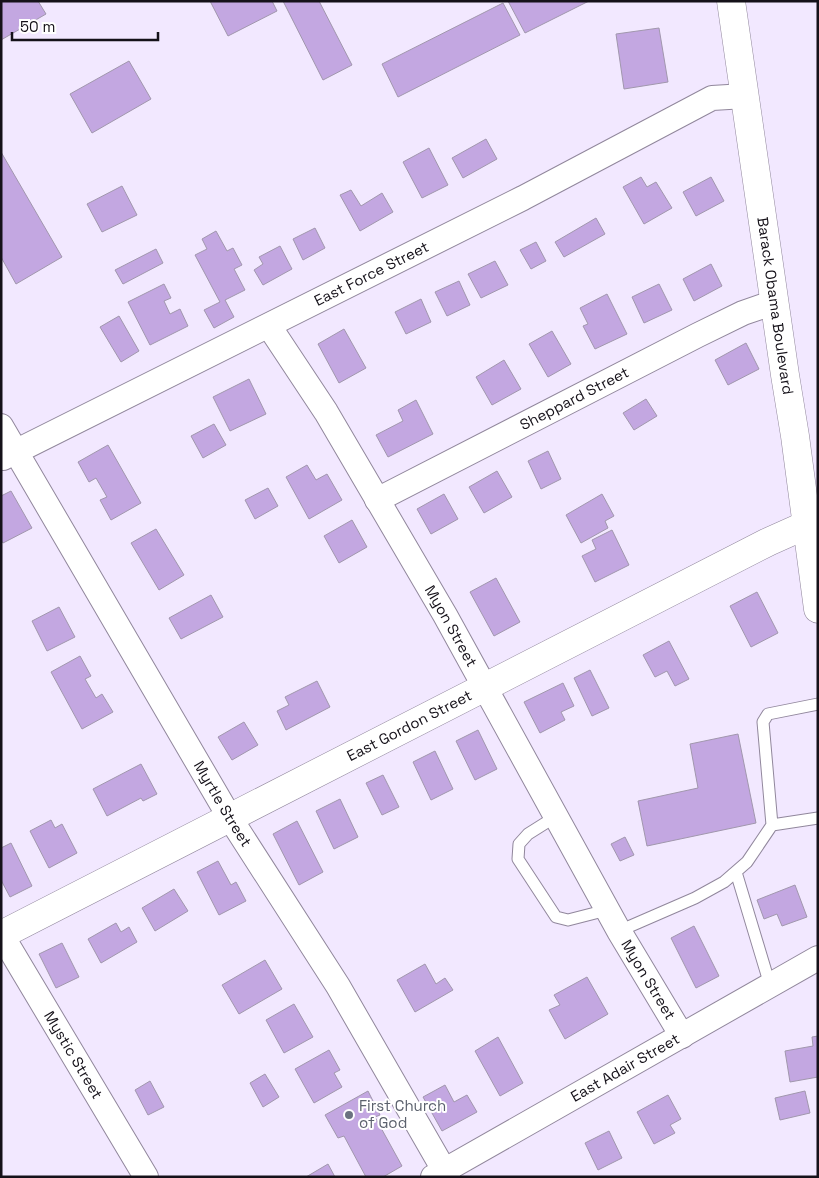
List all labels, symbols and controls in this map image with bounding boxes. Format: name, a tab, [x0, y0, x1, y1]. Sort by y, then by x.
scale bar	[12, 10, 159, 42]
text: 50 m	[20, 17, 55, 36]
street label: Barack Obama Boulevard	[753, 216, 798, 396]
street label: East Force Street	[311, 237, 432, 310]
street label: Sheppard Street	[516, 362, 632, 434]
street label: Myon Street	[421, 582, 482, 670]
street label: East Gordon Street	[344, 685, 475, 765]
street label: Myrtle Street	[190, 757, 256, 850]
street label: Myon Street	[617, 936, 680, 1023]
street label: Mystic Street	[40, 1007, 107, 1102]
street label: East Adair Street	[567, 1029, 683, 1106]
place label: First Church of God	[359, 1096, 446, 1132]
marker: First Church of God	[343, 1109, 355, 1121]

